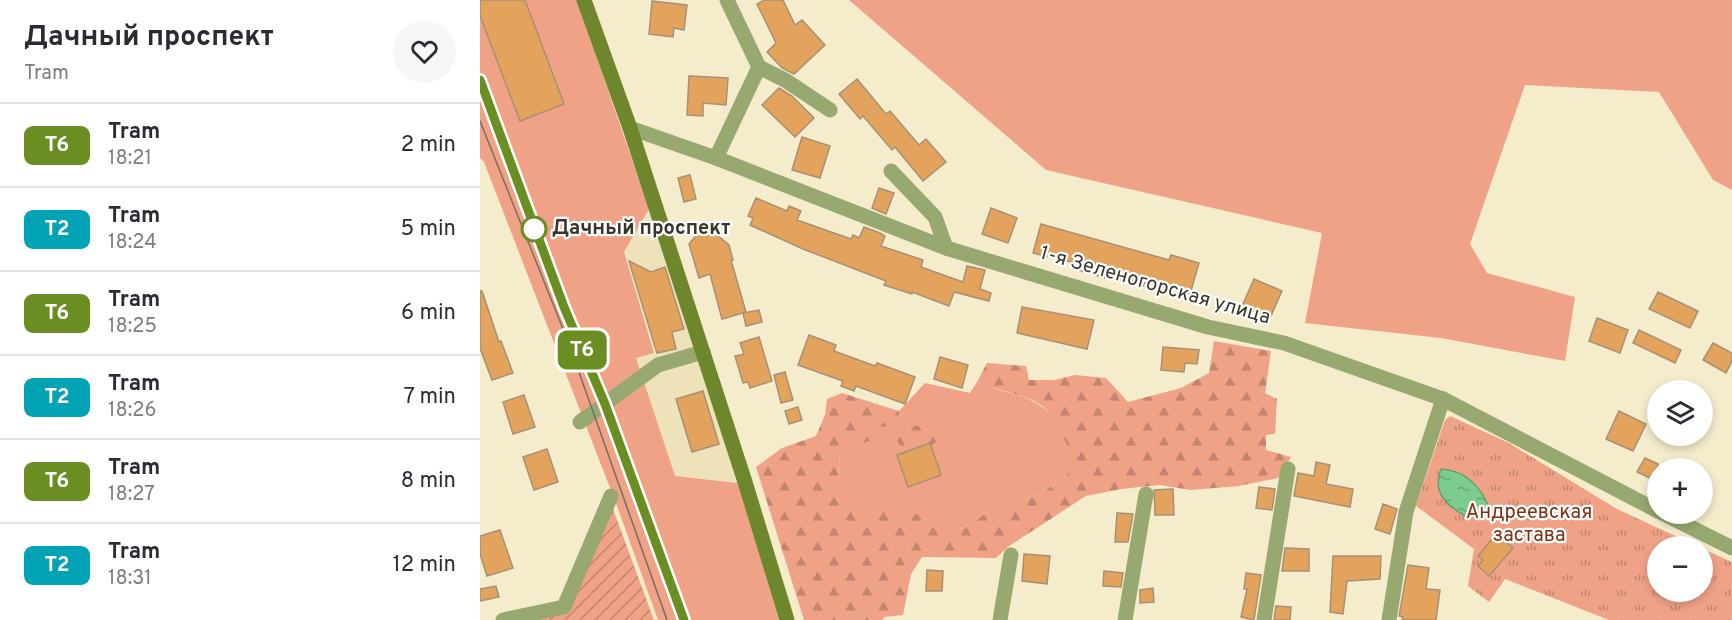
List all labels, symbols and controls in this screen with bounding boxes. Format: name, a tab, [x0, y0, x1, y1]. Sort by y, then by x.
text: Дачный проспект	[24, 20, 274, 56]
button: heart	[393, 20, 456, 83]
text: Tram	[24, 61, 69, 87]
text: Tram	[108, 119, 160, 146]
text: T6	[45, 132, 69, 159]
text: 2 min	[401, 132, 456, 159]
text: 18:21	[108, 146, 152, 172]
text: Tram	[108, 203, 160, 230]
text: T2	[44, 216, 70, 243]
text: 5 min	[401, 216, 456, 243]
marker: Дачный проспект	[521, 216, 547, 242]
place label: Дачный проспект	[552, 216, 730, 242]
text: 18:24	[108, 230, 157, 256]
street label: 1-я Зеленогорская улица	[1037, 241, 1273, 331]
text: Tram	[108, 287, 160, 314]
text: T6	[45, 300, 69, 327]
text: 6 min	[401, 300, 456, 327]
text: 18:25	[108, 314, 157, 340]
line badge: T6	[555, 330, 609, 370]
text: T6	[570, 337, 594, 364]
text: Tram	[108, 371, 160, 398]
map controls	[1647, 380, 1713, 602]
button: layers	[1647, 380, 1713, 446]
text: T2	[44, 384, 70, 411]
text: 7 min	[404, 384, 456, 411]
text: 18:26	[108, 398, 156, 424]
text: Tram	[108, 455, 160, 482]
button: +	[1647, 458, 1713, 524]
text: T6	[45, 468, 69, 495]
text: 8 min	[401, 468, 456, 495]
text: 18:27	[108, 482, 155, 508]
park label: Андреевская застава	[1466, 500, 1592, 549]
button: −	[1647, 536, 1713, 602]
text: Tram	[108, 539, 160, 566]
text: T2	[44, 552, 70, 579]
text: 12 min	[393, 552, 456, 579]
text: 18:31	[108, 566, 152, 592]

